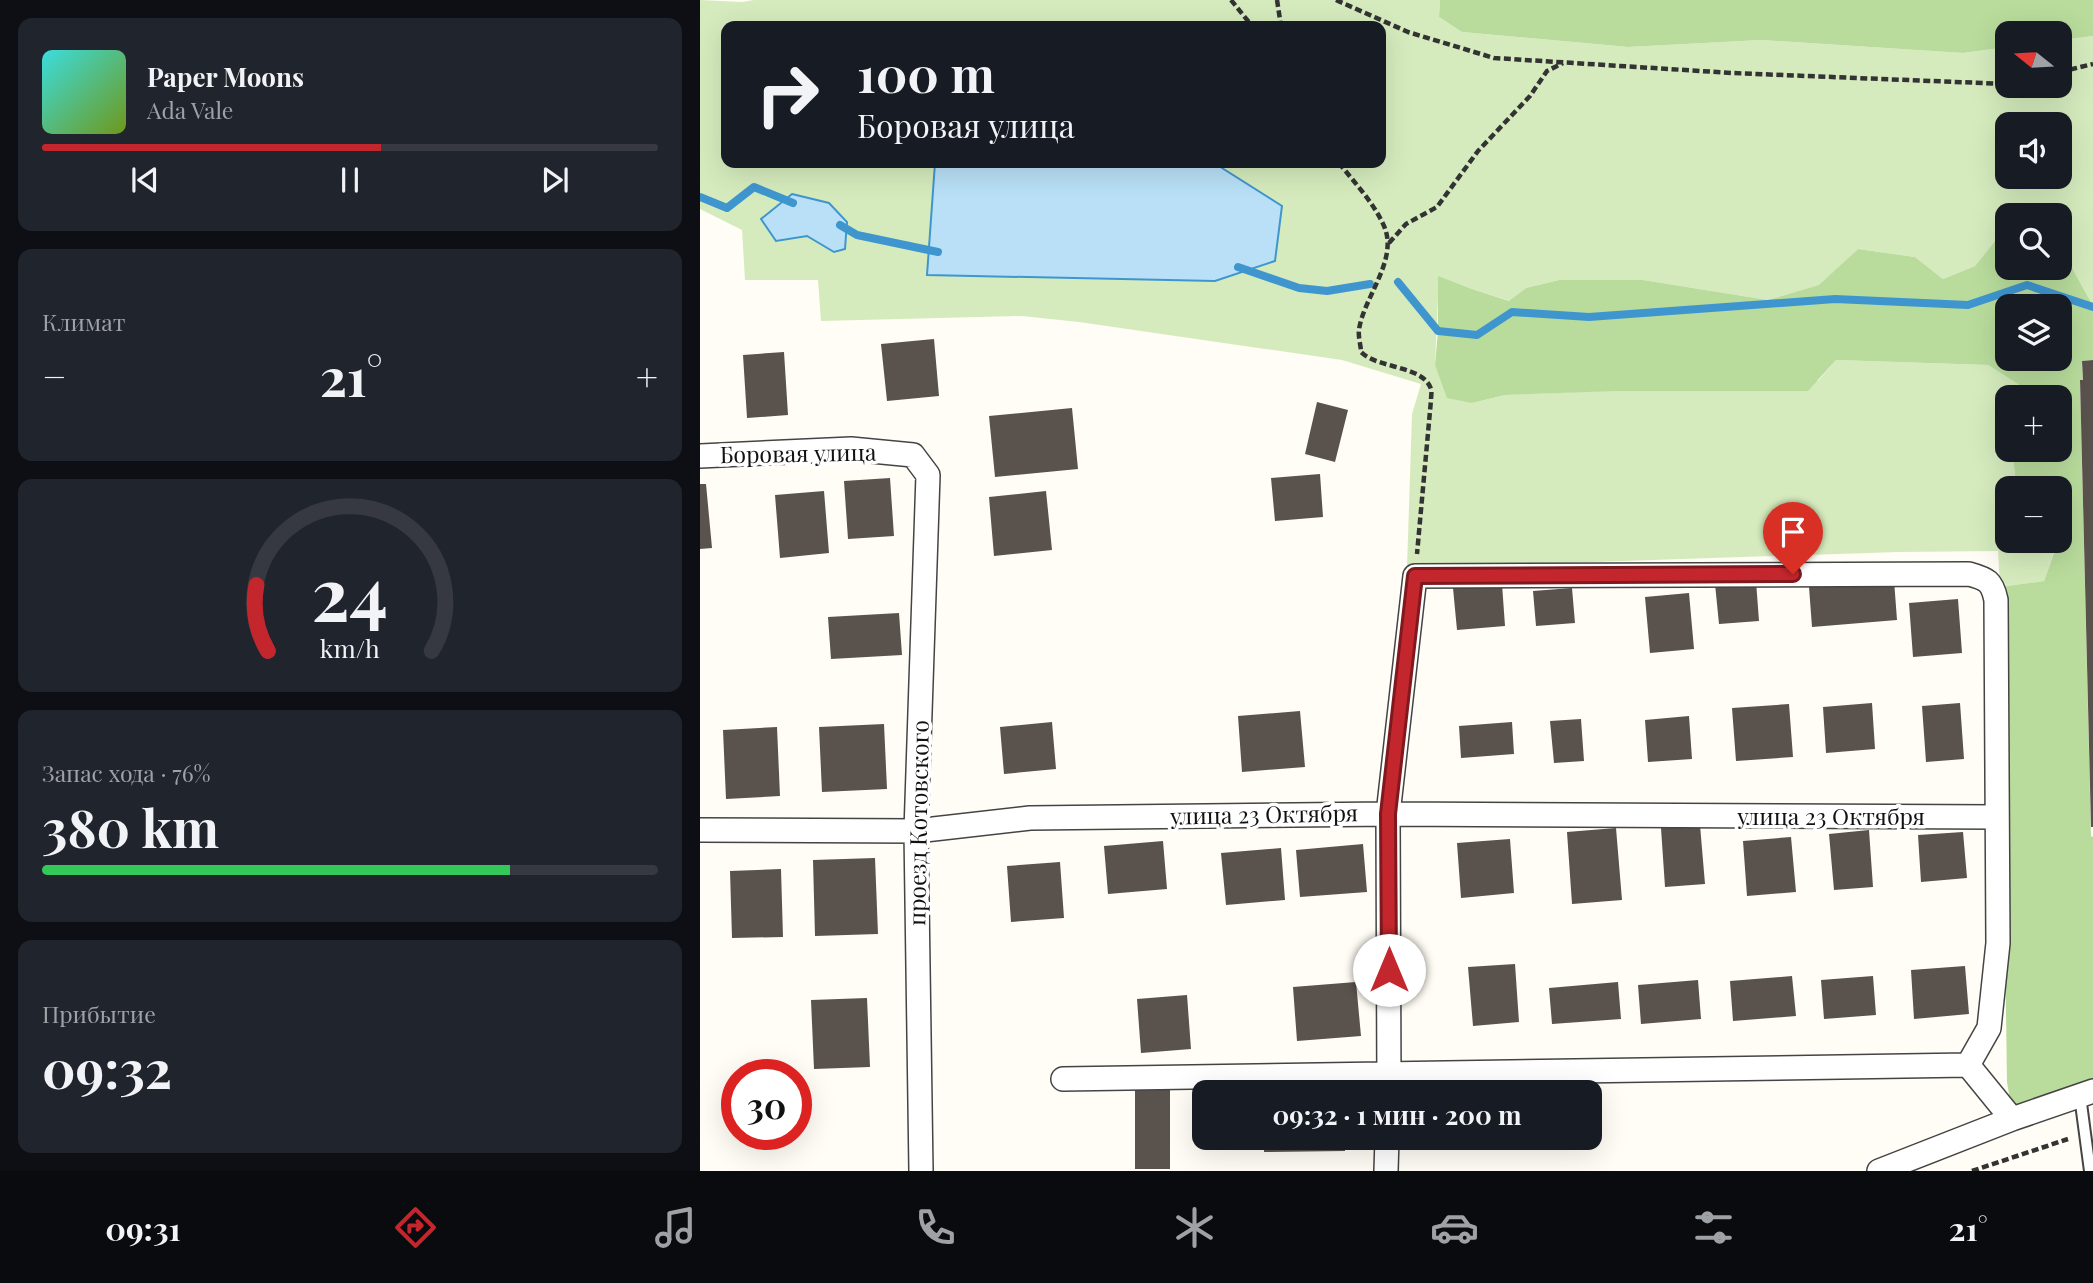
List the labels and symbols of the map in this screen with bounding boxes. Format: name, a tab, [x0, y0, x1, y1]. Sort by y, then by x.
north arrow	[1995, 21, 2072, 98]
street label: Боровая улица	[719, 436, 877, 469]
pin	[1763, 502, 1823, 574]
street label: проезд Котовского	[900, 720, 935, 926]
street label: улица 23 Октября	[1169, 796, 1358, 831]
street label: улица 23 Октября	[1736, 800, 1925, 831]
position arrow	[1352, 933, 1426, 1007]
speed limit sign: 30	[721, 1059, 812, 1150]

